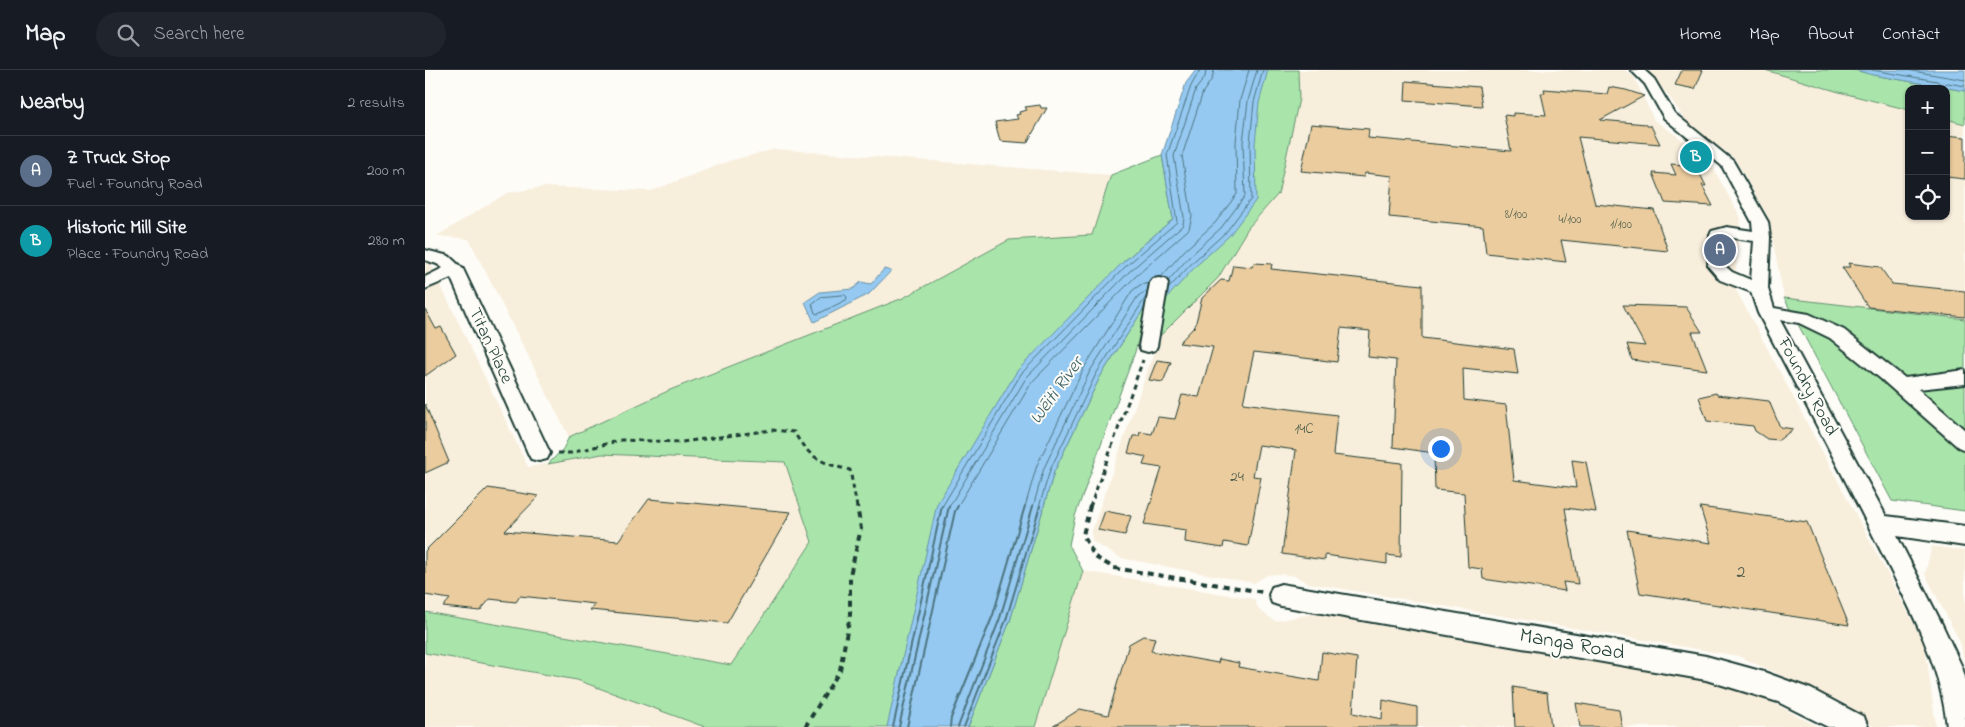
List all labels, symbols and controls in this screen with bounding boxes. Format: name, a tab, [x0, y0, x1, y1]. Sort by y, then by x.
search box	[96, 12, 446, 57]
text: Map	[25, 17, 66, 52]
icon: search	[114, 21, 142, 49]
text: Search here	[154, 21, 245, 48]
text: Home	[1680, 22, 1721, 48]
text: Map	[1749, 22, 1780, 48]
text: About	[1808, 22, 1854, 48]
text: Contact	[1882, 22, 1940, 48]
map controls	[1905, 85, 1950, 220]
button: +	[1905, 85, 1950, 130]
text: Nearby	[20, 88, 84, 118]
text: 2 results	[347, 91, 405, 115]
button: −	[1905, 130, 1950, 175]
pin: B	[1680, 138, 1712, 176]
text: Z Truck Stop	[67, 145, 170, 172]
text: A	[31, 159, 41, 183]
text: 200 m	[367, 159, 405, 183]
text: Fuel · Foundry Road	[67, 172, 203, 196]
button: locate	[1905, 175, 1950, 220]
house number: 8/100	[1505, 206, 1527, 224]
house number: 4/100	[1559, 211, 1581, 229]
text: Historic Mill Site	[67, 215, 187, 242]
house number: 1/100	[1610, 216, 1632, 234]
text: B	[31, 229, 41, 253]
text: 280 m	[368, 229, 405, 253]
pin: A	[1704, 231, 1736, 269]
text: Place · Foundry Road	[67, 242, 208, 266]
street label: Titan Place	[461, 304, 519, 389]
street label: Foundry Road	[1770, 332, 1844, 441]
water label: Wēiti River	[1023, 350, 1092, 430]
house number: 14C	[1294, 418, 1314, 440]
your location	[1428, 436, 1454, 462]
house number: 24	[1230, 466, 1244, 488]
house number: 2	[1737, 560, 1746, 586]
street label: Manga Road	[1517, 621, 1627, 671]

